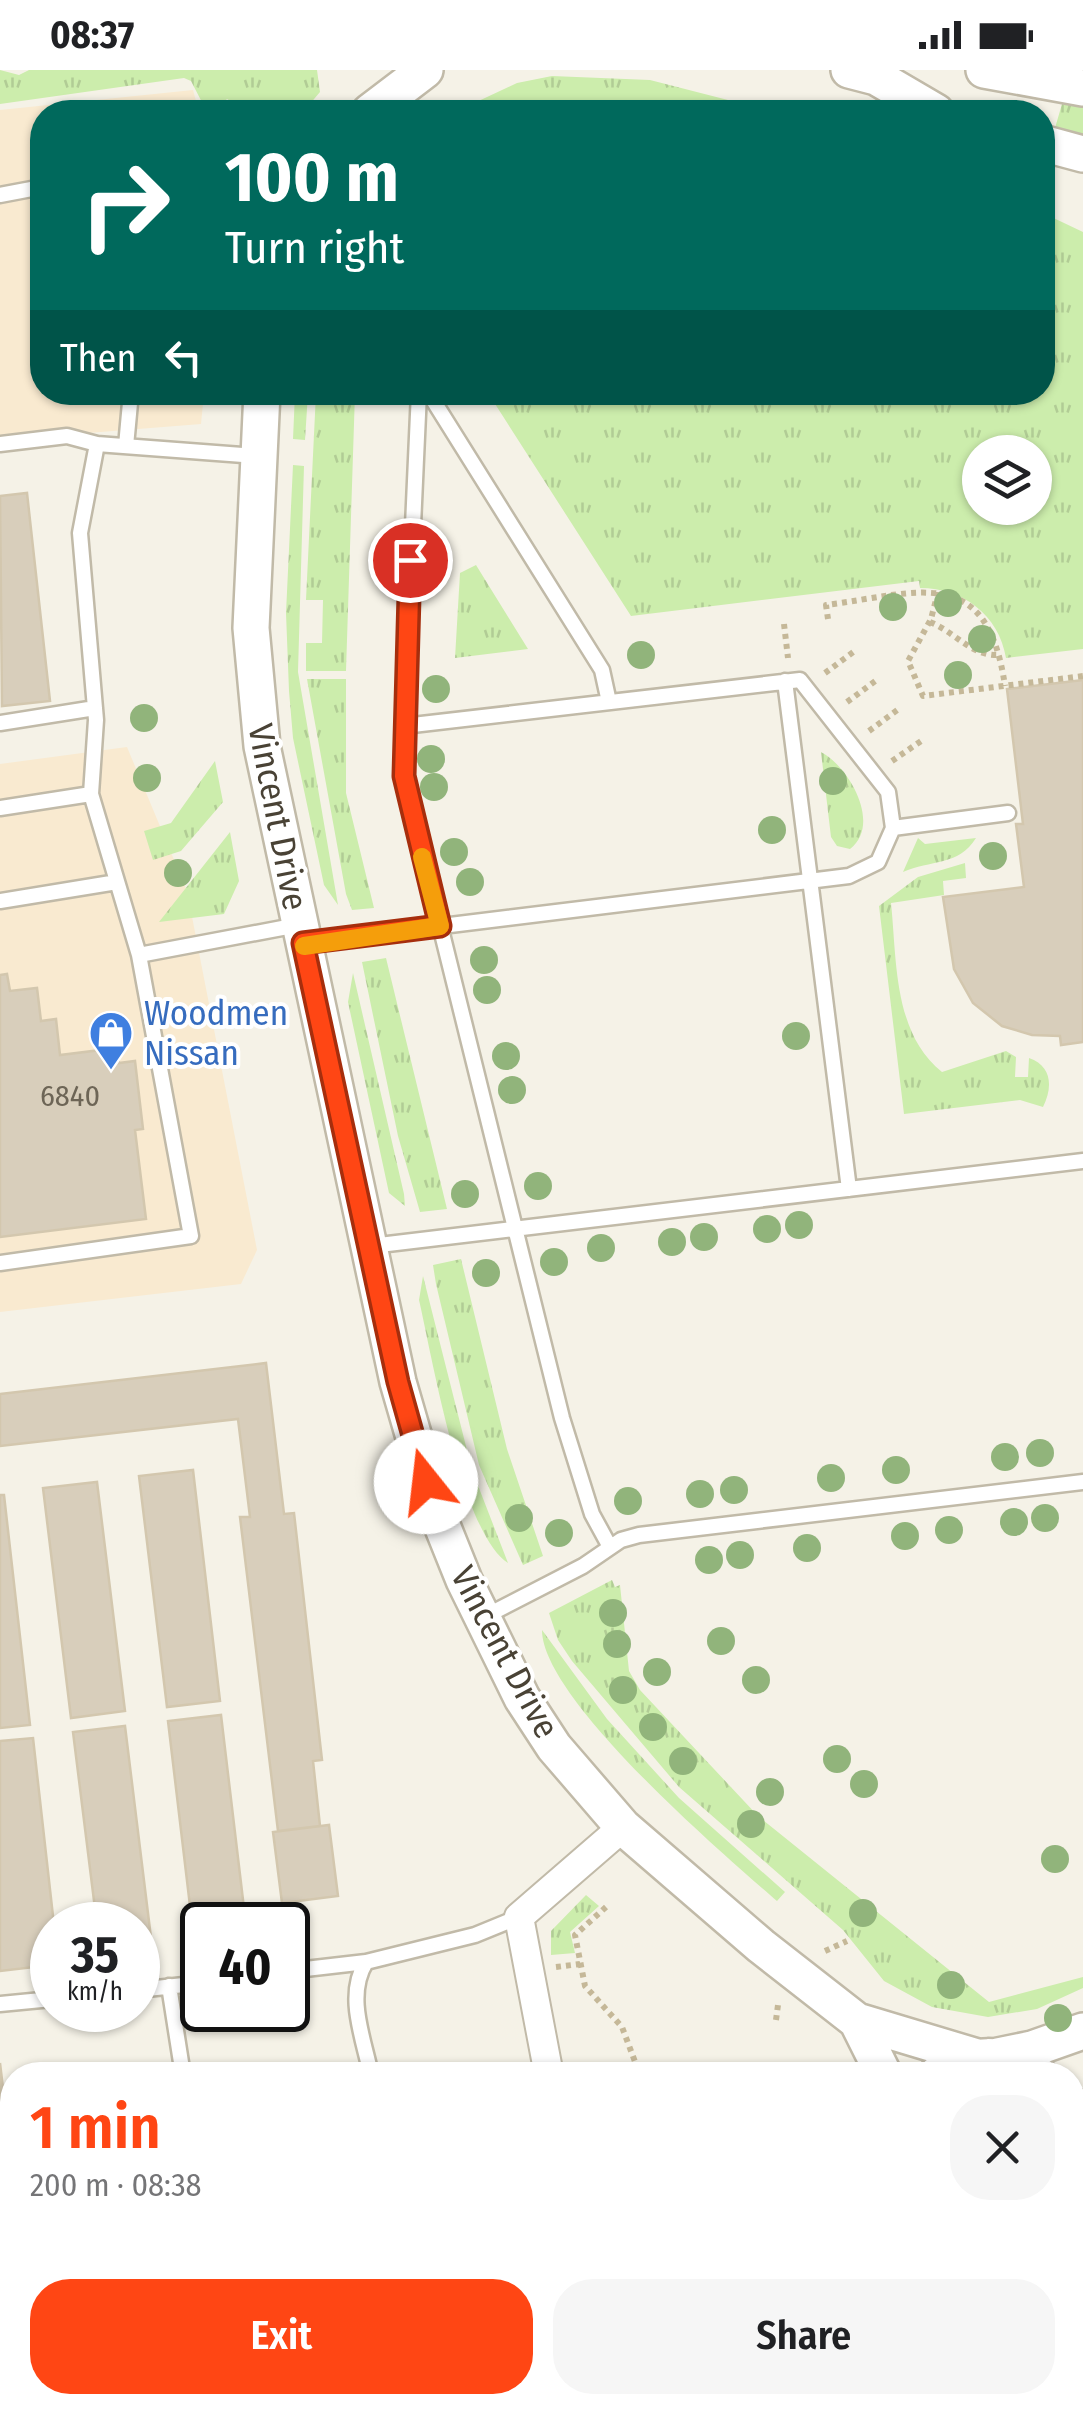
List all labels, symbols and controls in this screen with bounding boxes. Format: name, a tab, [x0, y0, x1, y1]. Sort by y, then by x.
text: 08:37	[50, 12, 134, 58]
text: 100 m	[225, 136, 399, 220]
icon: right	[60, 140, 190, 270]
text: Turn right	[225, 221, 404, 275]
icon: left	[156, 330, 211, 385]
text: Then	[60, 335, 136, 381]
map controls	[962, 435, 1052, 525]
button: layers	[962, 435, 1052, 525]
pin	[368, 518, 453, 603]
icon: arrive	[383, 533, 438, 588]
street label: Vincent Drive	[239, 720, 317, 914]
place label: Woodmen Nissan	[144, 992, 288, 1074]
shop icon: Woodmen Nissan	[88, 1010, 134, 1071]
house number: 6840	[40, 1078, 100, 1114]
position arrow	[374, 1430, 478, 1534]
street label: Vincent Drive	[442, 1559, 568, 1745]
speed limit sign: 40	[180, 1902, 310, 2032]
text: 35	[71, 1925, 119, 1985]
text: km/h	[67, 1977, 123, 2007]
text: 1 min	[30, 2092, 161, 2164]
button: close	[950, 2095, 1055, 2200]
text: 200 m · 08:38	[30, 2166, 202, 2204]
button: Exit	[30, 2279, 533, 2394]
button: Share	[553, 2279, 1055, 2394]

